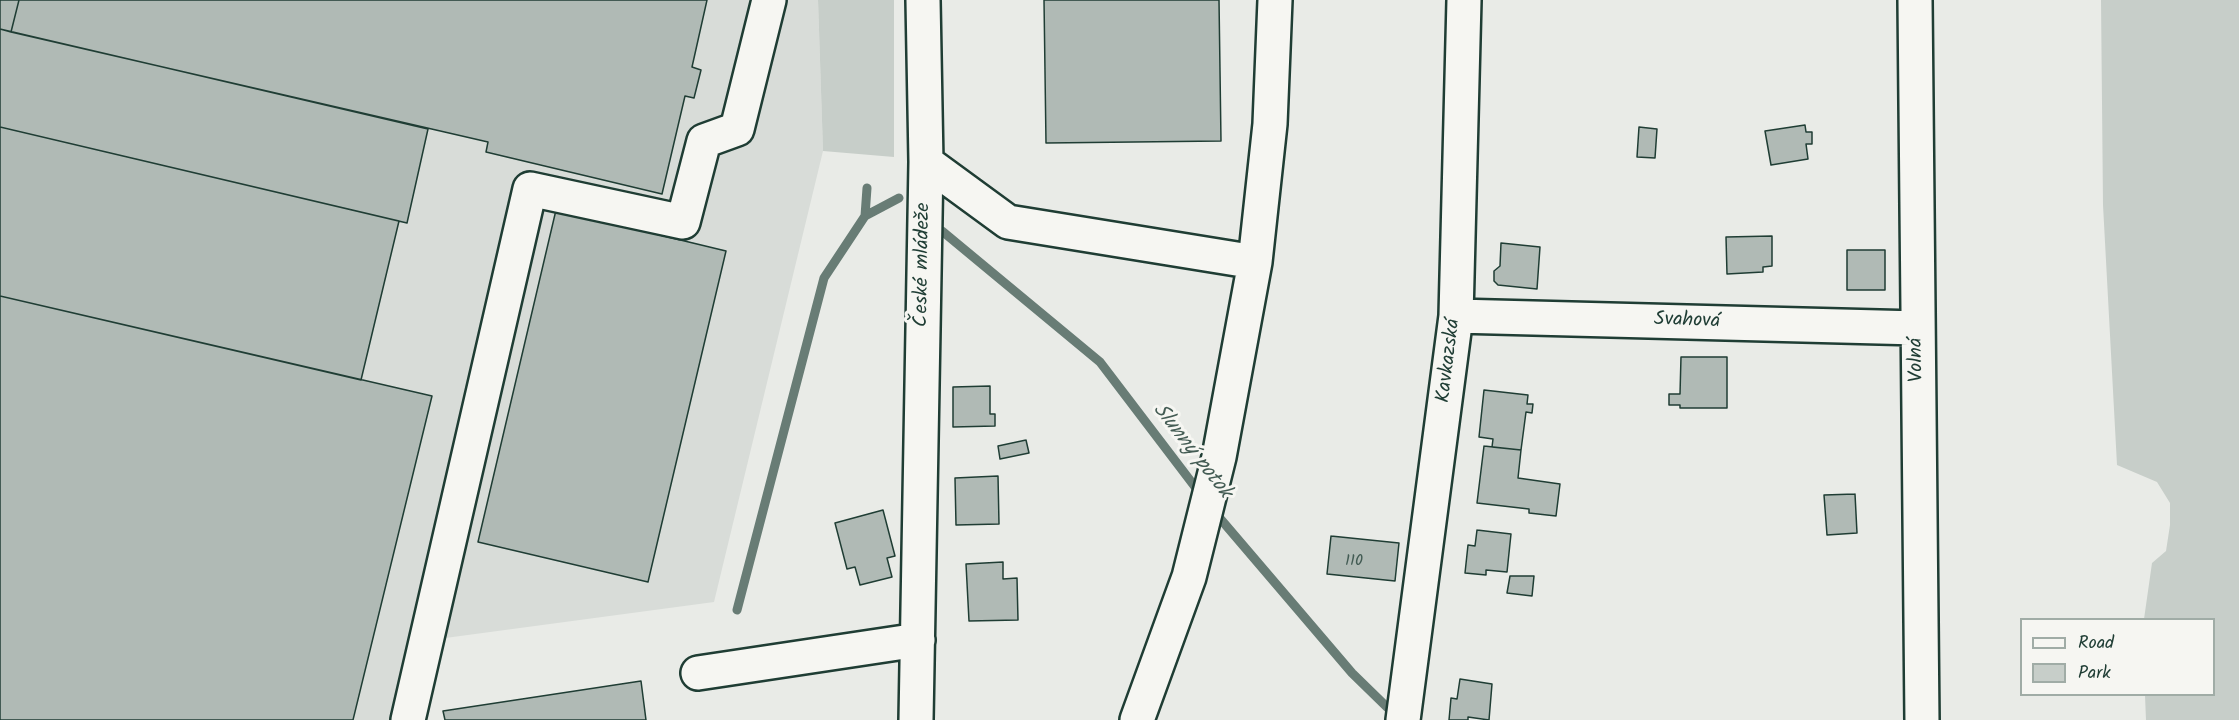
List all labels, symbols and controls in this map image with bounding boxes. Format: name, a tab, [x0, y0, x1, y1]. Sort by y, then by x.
street label: České mládeže	[911, 203, 937, 327]
street label: Svahová	[1654, 309, 1720, 335]
street label: Kavkazská	[1433, 318, 1467, 404]
street label: Volná	[1906, 337, 1930, 383]
water label: Slunný potok	[1146, 399, 1236, 505]
house number: 110	[1345, 552, 1363, 572]
legend	[2020, 618, 2215, 696]
text: Road	[2078, 629, 2114, 658]
text: Park	[2078, 659, 2111, 688]

